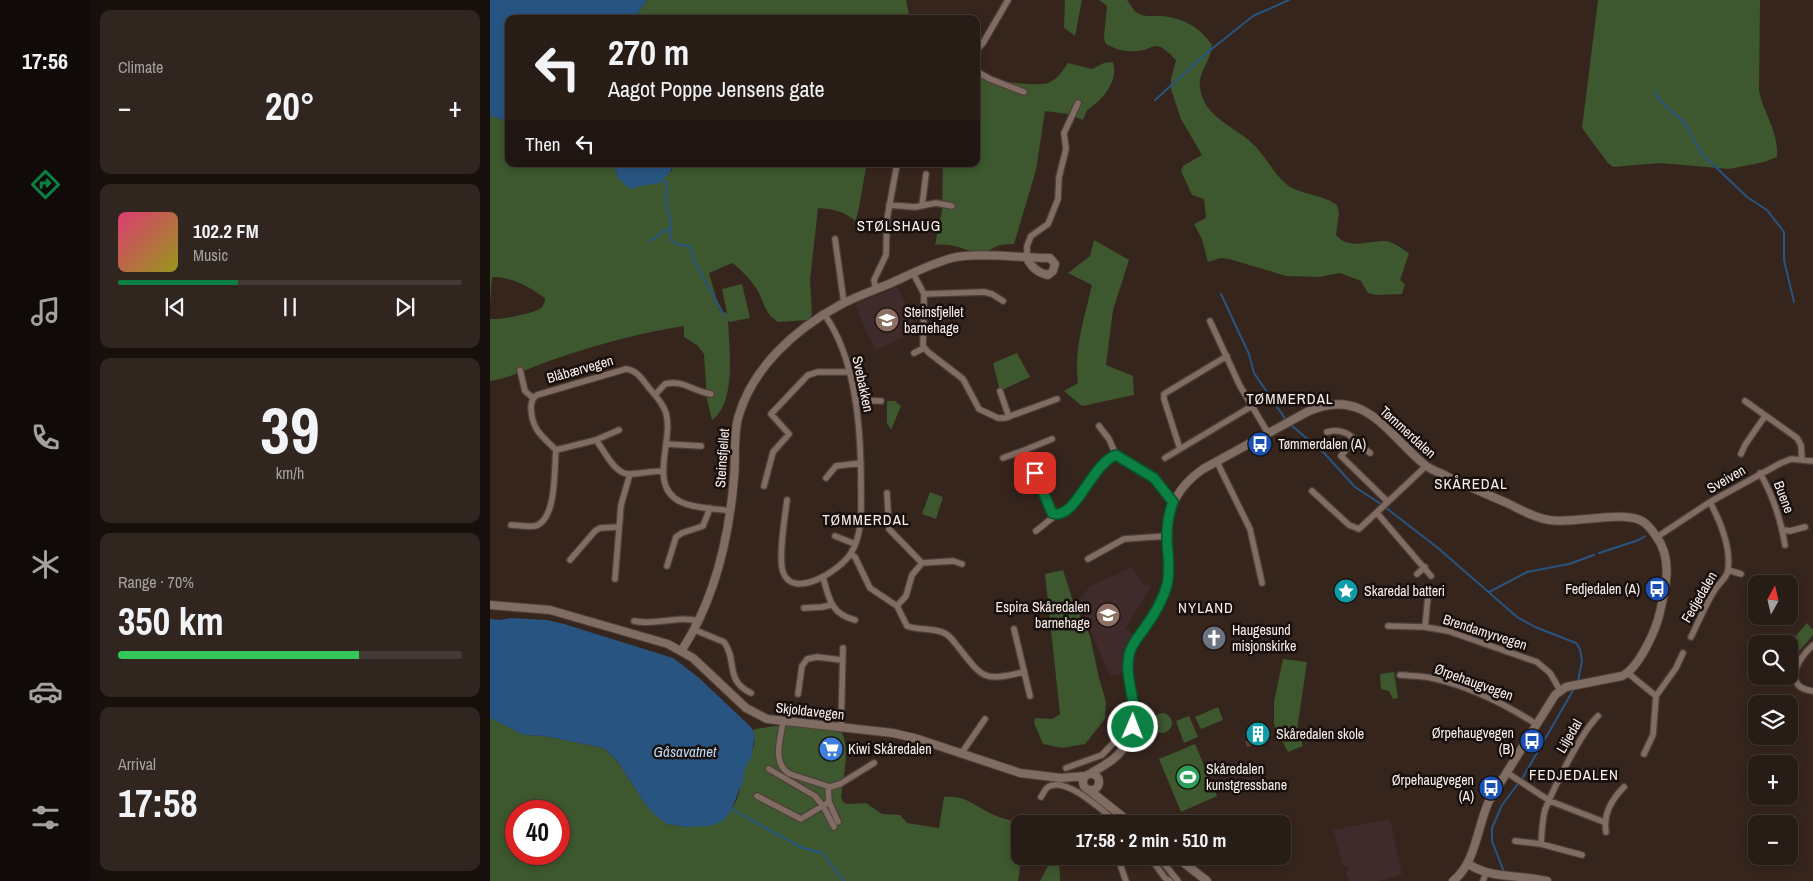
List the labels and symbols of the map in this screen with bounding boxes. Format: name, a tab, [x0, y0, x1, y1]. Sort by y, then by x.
district label: STØLSHAUG	[857, 215, 941, 236]
place label: Steinsfjellet barnehage	[904, 303, 963, 337]
school or university icon: Steinsfjellet barnehage	[874, 307, 900, 333]
street label: Blåbærvegen	[545, 351, 615, 387]
street label: Svebakken	[848, 354, 878, 414]
district label: TØMMERDAL	[1246, 388, 1334, 409]
street label: Tømmerdalen	[1376, 402, 1440, 462]
street label: Steinsfjellet	[711, 428, 733, 488]
bus stop icon: Tømmerdalen (A)	[1247, 431, 1273, 457]
place label: Tømmerdalen (A)	[1278, 435, 1366, 453]
pin	[1014, 452, 1056, 494]
street label: Sveiven	[1704, 461, 1748, 497]
district label: SKÅREDAL	[1434, 473, 1508, 494]
street label: Buene	[1770, 478, 1798, 516]
district label: TØMMERDAL	[822, 509, 910, 530]
street label: Fedjedalen	[1677, 568, 1721, 626]
north arrow	[1748, 575, 1798, 625]
bus stop icon: Fedjedalen (A)	[1644, 576, 1670, 602]
place icon: Skaredal batteri	[1333, 578, 1359, 604]
place label: Fedjedalen (A)	[1565, 580, 1640, 598]
place label: Skaredal batteri	[1364, 582, 1445, 600]
district label: NYLAND	[1178, 597, 1234, 618]
place label: Espira Skåredalen barnehage	[996, 598, 1090, 632]
school or university icon: Espira Skåredalen barnehage	[1095, 602, 1121, 628]
street label: Brendamyrvegen	[1441, 610, 1529, 654]
place label: Haugesund misjonskirke	[1232, 621, 1296, 655]
church icon: Haugesund misjonskirke	[1201, 625, 1227, 651]
street label: Ørpehaugvegen	[1432, 659, 1516, 705]
street label: Skjoldavegen	[775, 698, 845, 724]
position arrow	[1106, 700, 1158, 752]
street label: Liljedal	[1552, 716, 1586, 756]
building icon: Skåredalen skole	[1245, 721, 1271, 747]
place label: Ørpehaugvegen (B)	[1432, 724, 1514, 758]
place label: Skåredalen skole	[1276, 725, 1364, 743]
bus stop icon: Ørpehaugvegen (B)	[1519, 728, 1545, 754]
supermarket icon: Kiwi Skåredalen	[818, 736, 844, 762]
place label: Kiwi Skåredalen	[848, 740, 932, 758]
water label: Gåsavatnet	[654, 741, 717, 762]
place label: Skåredalen kunstgressbane	[1206, 760, 1287, 794]
sports icon: Skåredalen kunstgressbane	[1175, 764, 1201, 790]
district label: FEDJEDALEN	[1529, 764, 1619, 785]
place label: Ørpehaugvegen (A)	[1392, 771, 1474, 805]
bus stop icon: Ørpehaugvegen (A)	[1478, 775, 1504, 801]
speed limit sign: 40	[505, 800, 570, 865]

